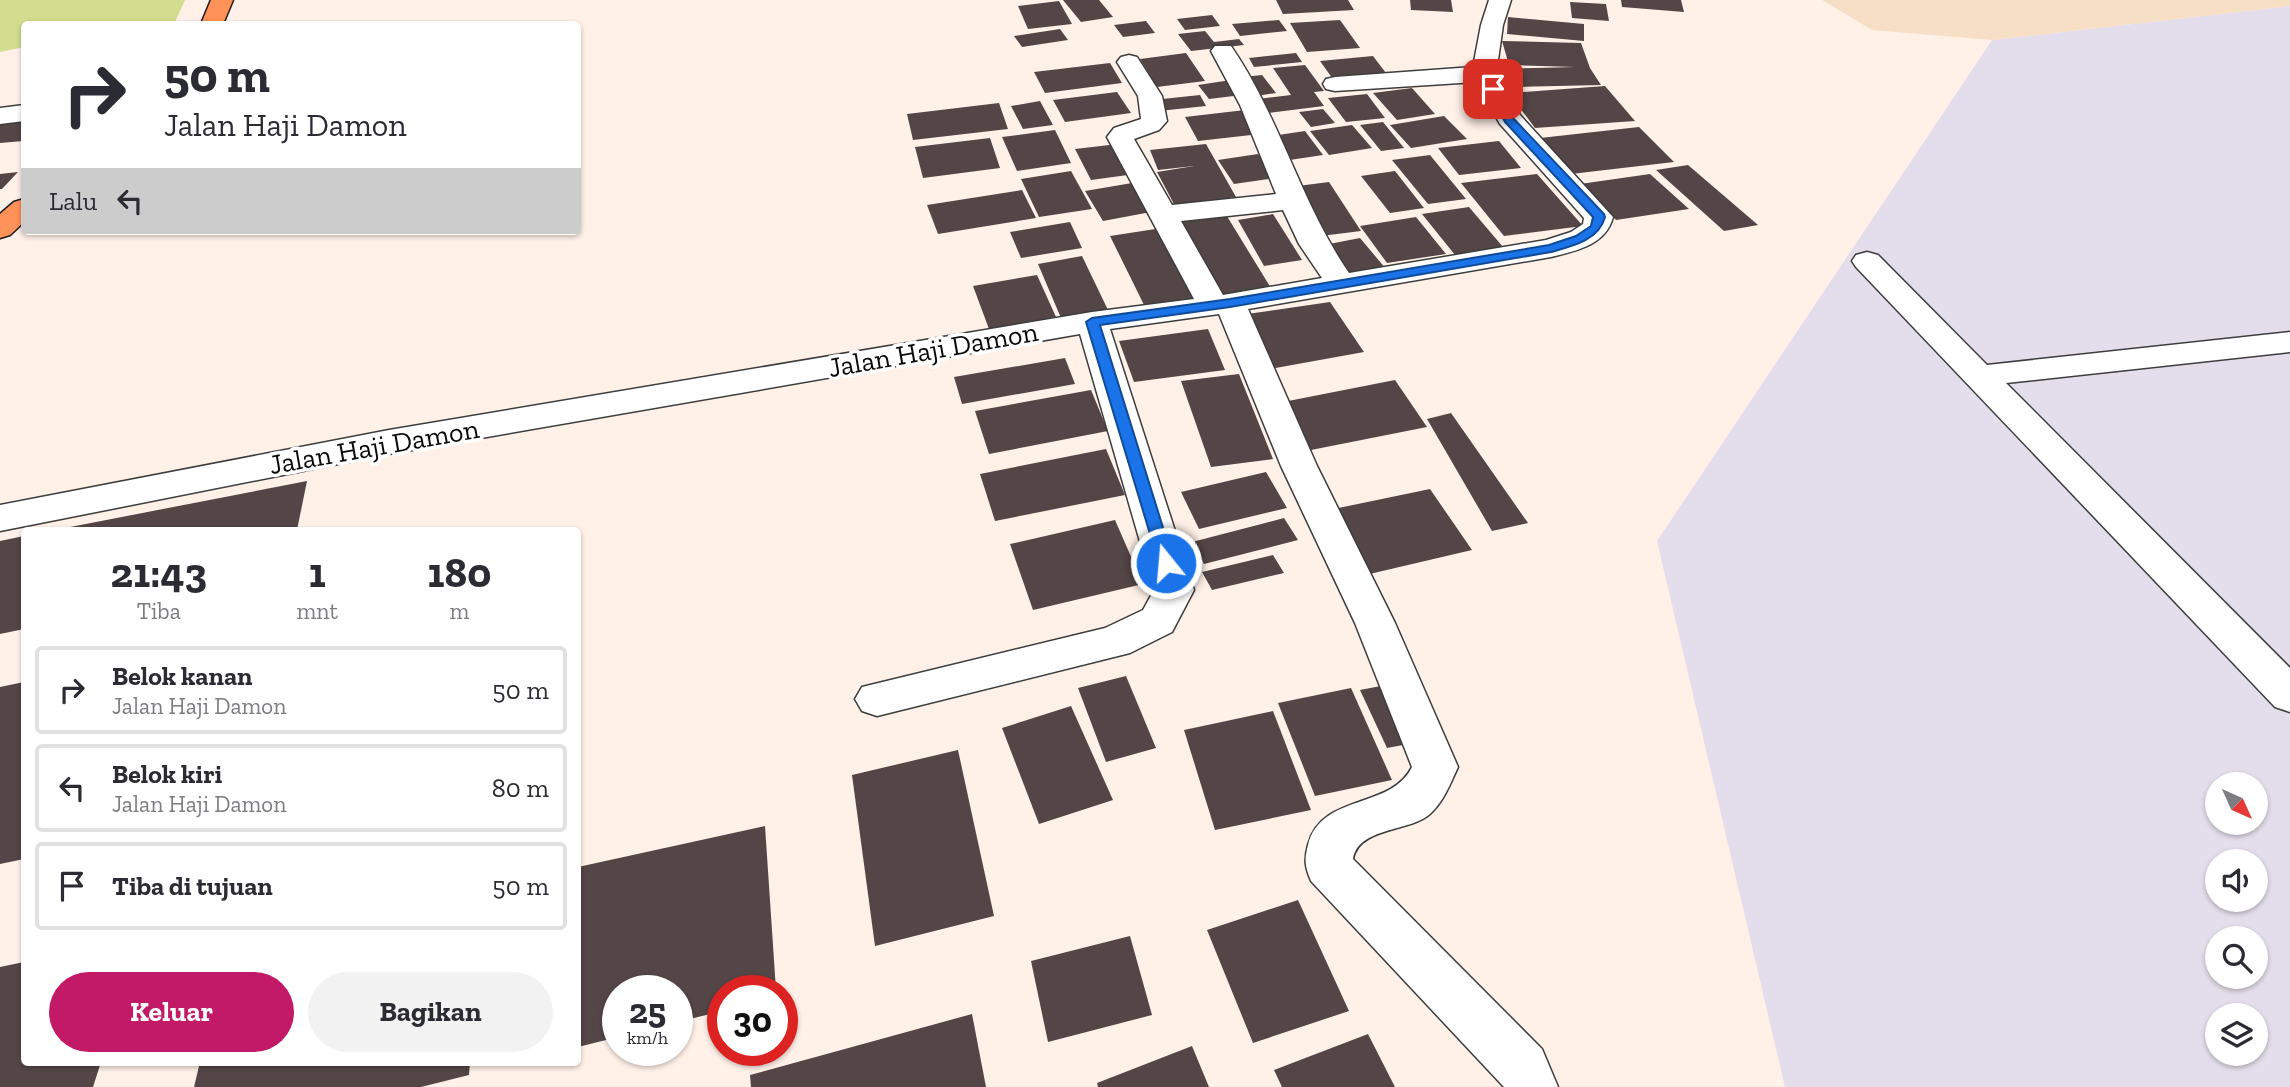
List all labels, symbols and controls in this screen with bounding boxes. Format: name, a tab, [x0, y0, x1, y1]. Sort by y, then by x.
text: 50 m	[164, 46, 270, 105]
icon: right	[49, 49, 140, 140]
pin	[1463, 59, 1523, 119]
icon: arrive	[1474, 70, 1512, 108]
text: Jalan Haji Damon	[164, 106, 407, 144]
icon: left	[111, 182, 149, 220]
text: Lalu	[49, 185, 97, 217]
street label: Jalan Haji Damon	[826, 315, 1040, 384]
street label: Jalan Haji Damon	[267, 412, 481, 481]
position arrow	[1129, 526, 1203, 600]
text: 21:43	[111, 547, 207, 598]
text: 1	[309, 547, 326, 598]
text: 180	[428, 547, 491, 598]
text: Tiba	[137, 597, 181, 625]
text: mnt	[296, 597, 338, 625]
text: m	[450, 597, 469, 625]
text: Belok kanan	[112, 660, 253, 692]
icon: right	[53, 671, 91, 709]
text: 50 m	[492, 674, 549, 706]
text: Jalan Haji Damon	[112, 692, 286, 720]
text: Belok kiri	[112, 758, 222, 790]
icon: left	[53, 769, 91, 807]
text: 80 m	[492, 772, 549, 804]
north arrow	[2205, 772, 2268, 835]
map controls	[2205, 772, 2268, 1066]
text: Jalan Haji Damon	[112, 790, 286, 818]
button: sound	[2205, 849, 2268, 912]
icon: arrive	[53, 867, 91, 905]
text: Tiba di tujuan	[112, 870, 273, 902]
text: 50 m	[492, 870, 549, 902]
button: search	[2205, 926, 2268, 989]
button: Keluar	[49, 972, 294, 1052]
button: Bagikan	[308, 972, 553, 1052]
speed limit sign: 30	[707, 975, 798, 1066]
text: 25	[629, 990, 666, 1032]
button: layers	[2205, 1003, 2268, 1066]
text: km/h	[627, 1027, 668, 1049]

